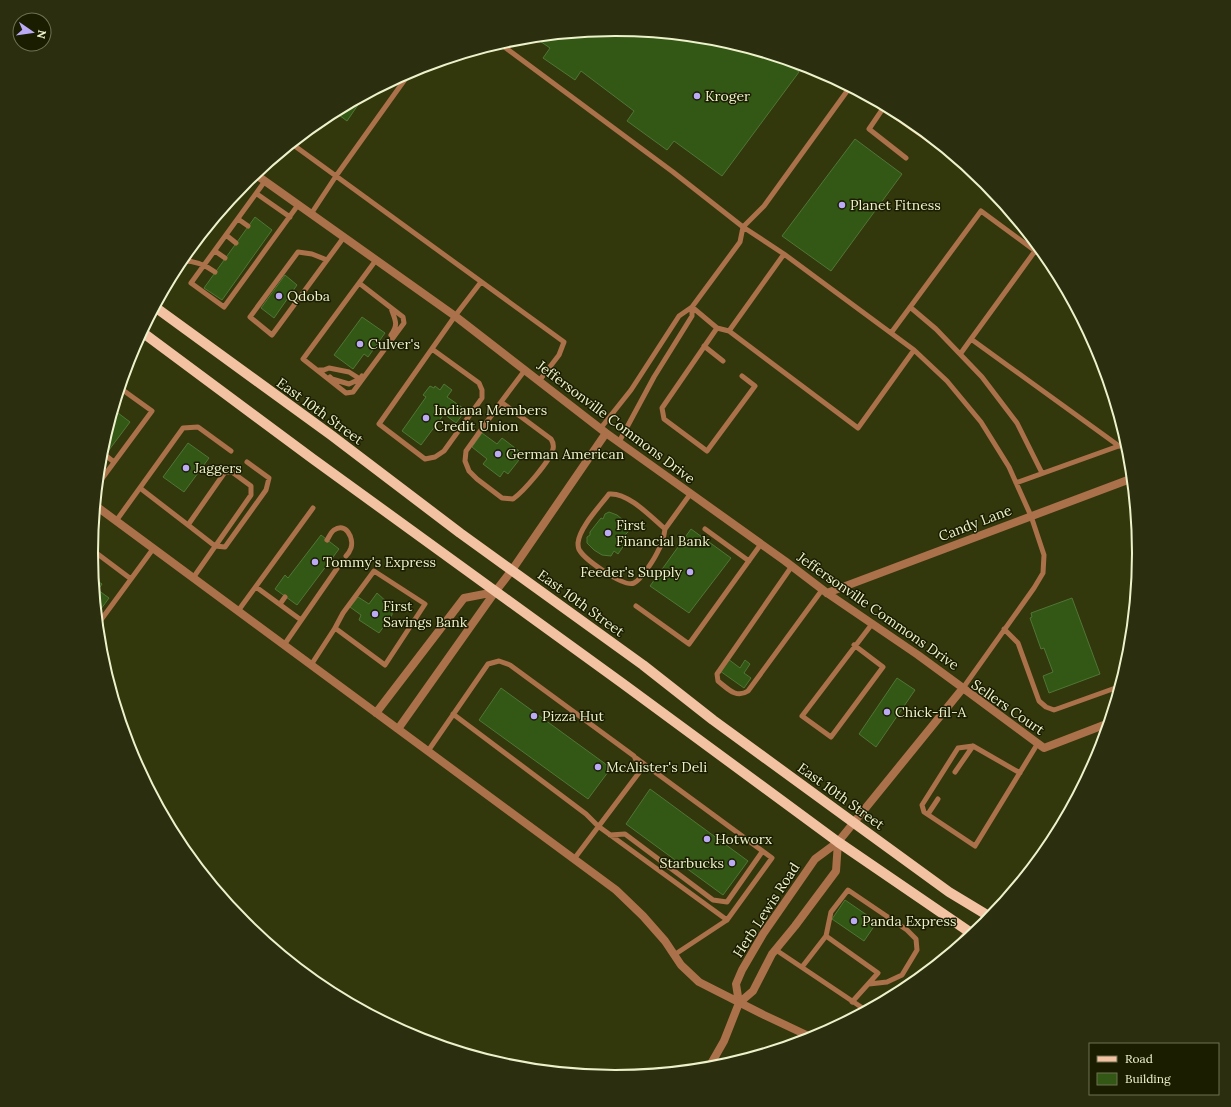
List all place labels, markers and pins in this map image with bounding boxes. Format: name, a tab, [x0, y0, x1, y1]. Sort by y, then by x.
place label: Kroger	[705, 87, 750, 105]
marker: Kroger	[692, 91, 702, 101]
place label: Planet Fitness	[850, 196, 941, 214]
marker: Planet Fitness	[837, 200, 847, 210]
place label: Qdoba	[287, 287, 330, 305]
marker: Qdoba	[274, 291, 284, 301]
place label: Culver's	[368, 335, 420, 353]
marker: Culver's	[355, 339, 365, 349]
place label: Indiana Members Credit Union	[434, 401, 547, 435]
marker: Indiana Members Credit Union	[421, 413, 431, 423]
place label: German American	[506, 445, 625, 463]
marker: German American	[493, 449, 503, 459]
place label: Jaggers	[193, 459, 242, 477]
marker: Jaggers	[181, 463, 191, 473]
place label: First Financial Bank	[616, 516, 710, 550]
marker: First Financial Bank	[603, 528, 613, 538]
place label: Tommy's Express	[323, 553, 436, 571]
marker: Tommy's Express	[310, 557, 320, 567]
place label: Feeder's Supply	[580, 563, 683, 581]
marker: Feeder's Supply	[685, 567, 695, 577]
place label: First Savings Bank	[383, 597, 468, 631]
marker: First Savings Bank	[370, 609, 380, 619]
place label: Chick-fil-A	[895, 703, 967, 721]
place label: Pizza Hut	[542, 707, 605, 725]
marker: Chick-fil-A	[882, 707, 892, 717]
marker: Pizza Hut	[529, 711, 539, 721]
place label: McAlister's Deli	[606, 758, 707, 776]
marker: McAlister's Deli	[593, 762, 603, 772]
place label: Hotworx	[715, 830, 773, 848]
marker: Hotworx	[702, 834, 712, 844]
place label: Starbucks	[660, 854, 724, 872]
marker: Starbucks	[727, 858, 737, 868]
place label: Panda Express	[862, 912, 956, 930]
marker: Panda Express	[849, 916, 859, 926]

